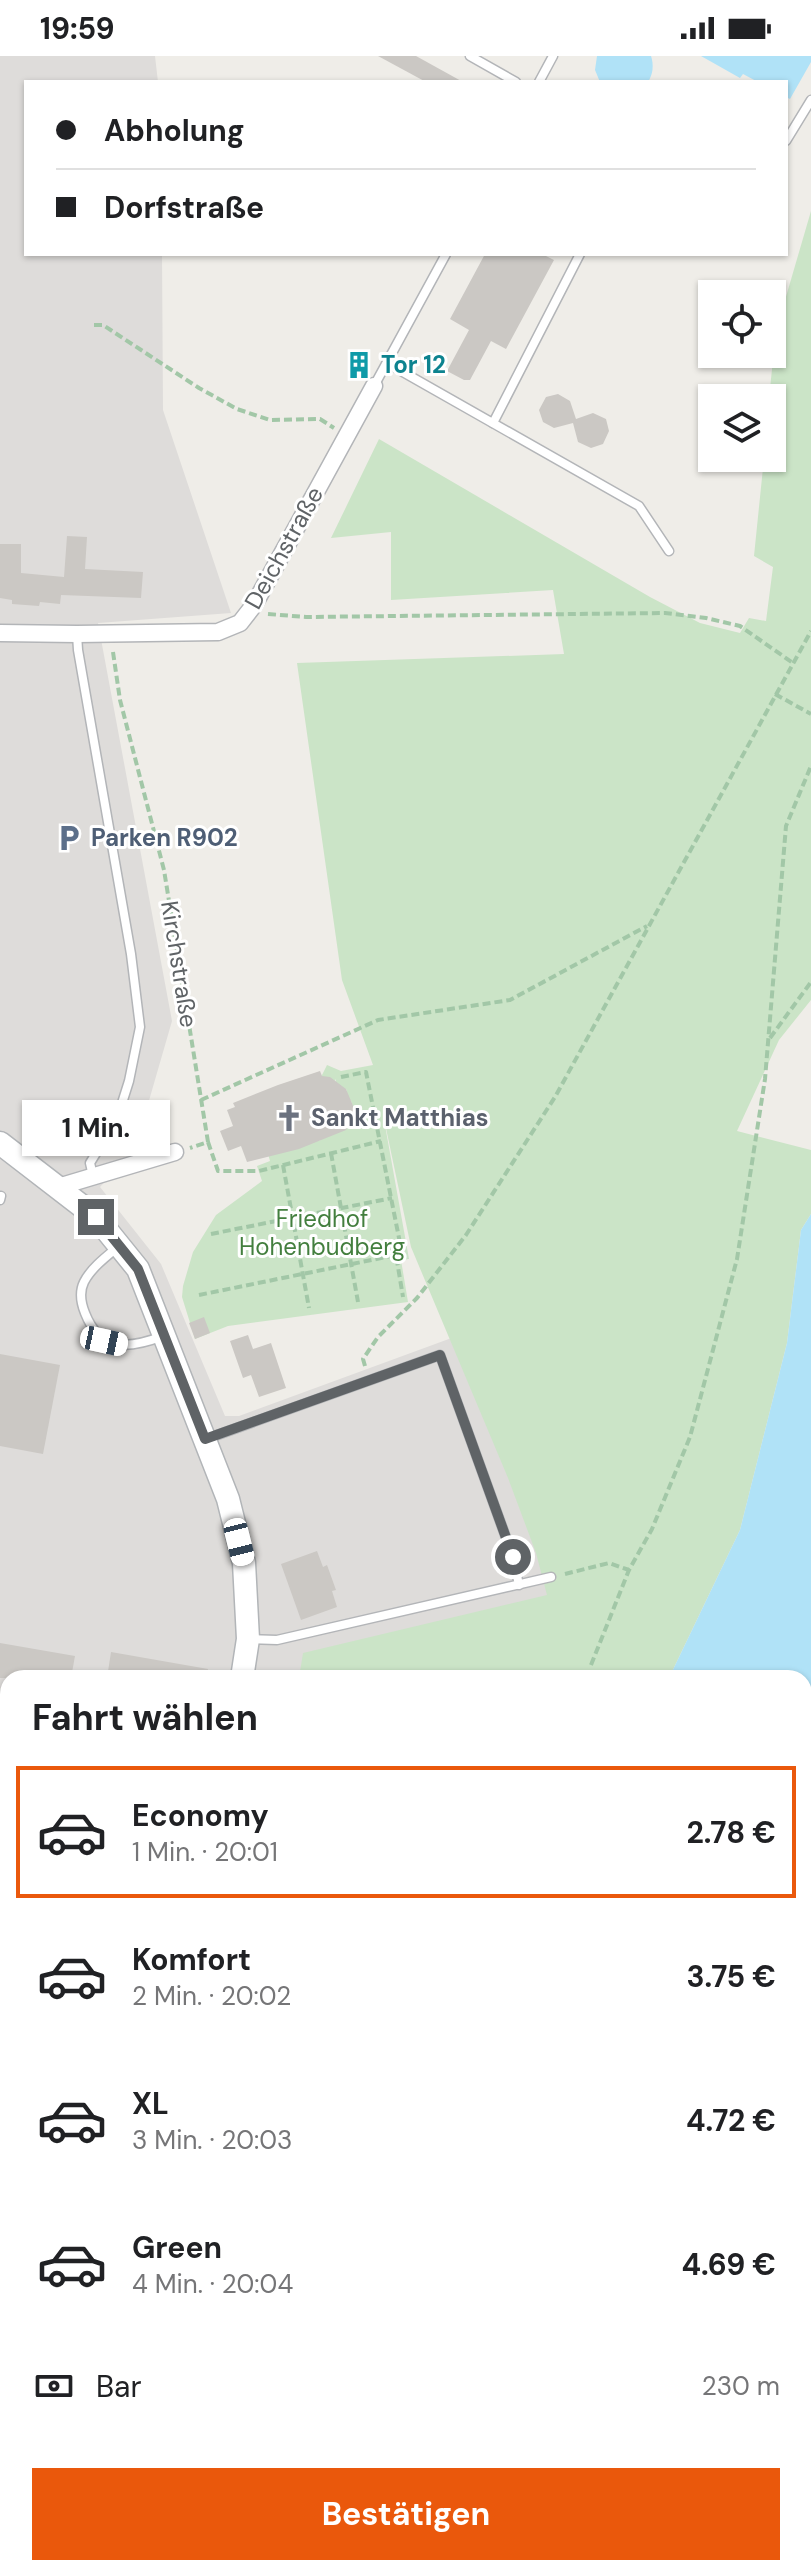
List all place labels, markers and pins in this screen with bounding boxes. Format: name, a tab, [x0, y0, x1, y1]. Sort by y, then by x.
place label: Tor 12	[381, 349, 446, 380]
building icon: Tor 12	[344, 350, 374, 380]
place label: Parken R902	[91, 822, 238, 853]
parking icon: Parken R902	[54, 823, 84, 853]
place label: Sankt Matthias	[311, 1102, 489, 1133]
church icon: Sankt Matthias	[274, 1103, 304, 1133]

